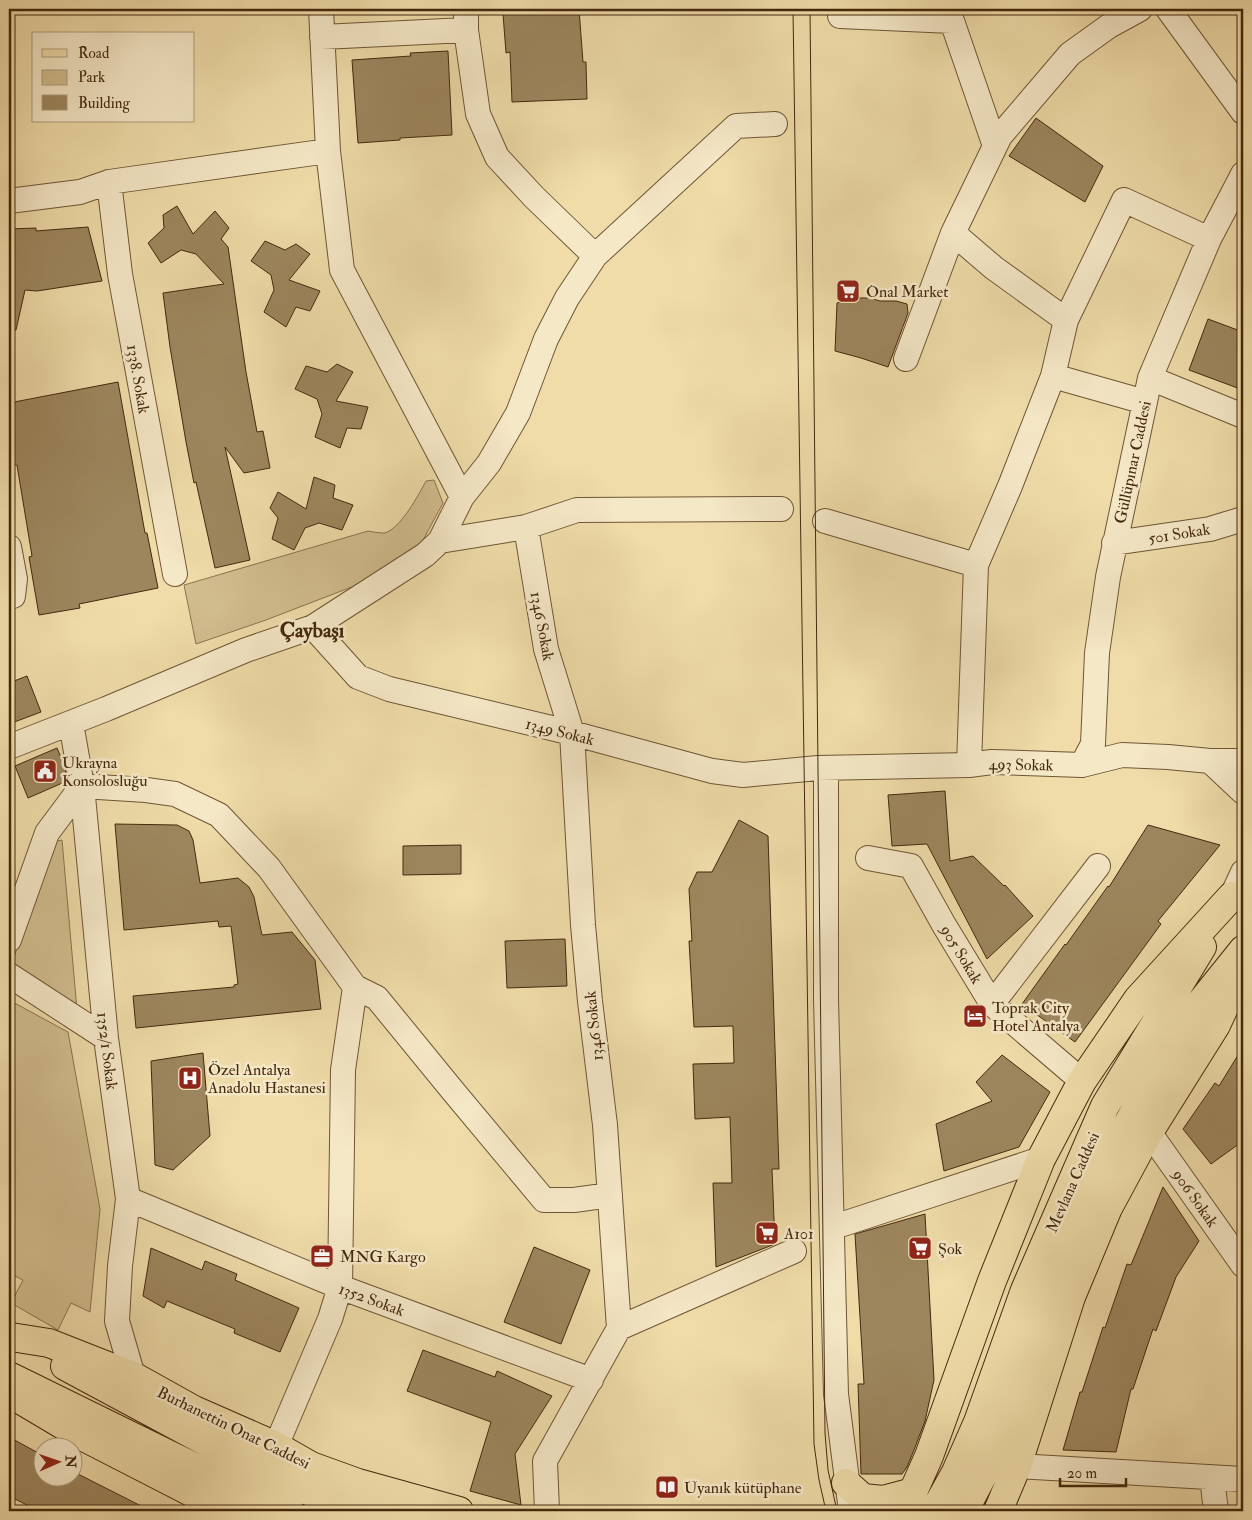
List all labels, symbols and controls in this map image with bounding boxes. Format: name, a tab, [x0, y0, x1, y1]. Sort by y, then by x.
legend	[32, 32, 195, 122]
text: Road	[78, 44, 110, 63]
text: Park	[78, 68, 105, 87]
text: Building	[78, 94, 130, 113]
supermarket icon: Onal Market	[835, 278, 861, 304]
place label: Onal Market	[866, 282, 948, 302]
street label: 1338. Sokak	[122, 343, 154, 416]
street label: Güllüpınar Caddesi	[1110, 399, 1157, 526]
street label: 501 Sokak	[1147, 519, 1212, 549]
street label: 1346 Sokak	[526, 590, 559, 663]
district label: Çaybaşı	[280, 617, 345, 644]
street label: 1349 Sokak	[523, 714, 597, 750]
place label: Ukrayna Konsolosluğu	[62, 753, 148, 791]
street label: 493 Sokak	[989, 754, 1054, 776]
public building icon: Ukrayna Konsolosluğu	[32, 758, 58, 784]
street label: 905 Sokak	[935, 921, 987, 988]
street label: 1346 Sokak	[580, 990, 608, 1062]
place label: Toprak City Hotel Antalya	[992, 998, 1080, 1036]
hotel icon: Toprak City Hotel Antalya	[962, 1003, 988, 1029]
street label: 1352/1 Sokak	[92, 1011, 122, 1092]
place label: Özel Antalya Anadolu Hastanesi	[207, 1060, 326, 1098]
hospital icon: Özel Antalya Anadolu Hastanesi	[177, 1065, 203, 1091]
street label: Mevlana Caddesi	[1042, 1129, 1104, 1236]
street label: 906 Sokak	[1167, 1165, 1223, 1232]
supermarket icon: A101	[754, 1220, 780, 1246]
place label: A101	[783, 1224, 814, 1244]
supermarket icon: Şok	[907, 1235, 933, 1261]
place label: Şok	[938, 1239, 963, 1259]
office icon: MNG Kargo	[309, 1243, 335, 1269]
place label: MNG Kargo	[340, 1247, 426, 1267]
street label: 1352 Sokak	[336, 1279, 408, 1321]
street label: Burhanettin Onat Caddesi	[154, 1382, 313, 1474]
north arrow	[32, 1438, 82, 1488]
text: N	[62, 1454, 79, 1469]
scale bar	[1060, 1455, 1126, 1487]
text: 20 m	[1067, 1464, 1097, 1483]
library icon: Uyanık kütüphane	[654, 1474, 680, 1500]
place label: Uyanık kütüphane	[684, 1478, 802, 1499]

